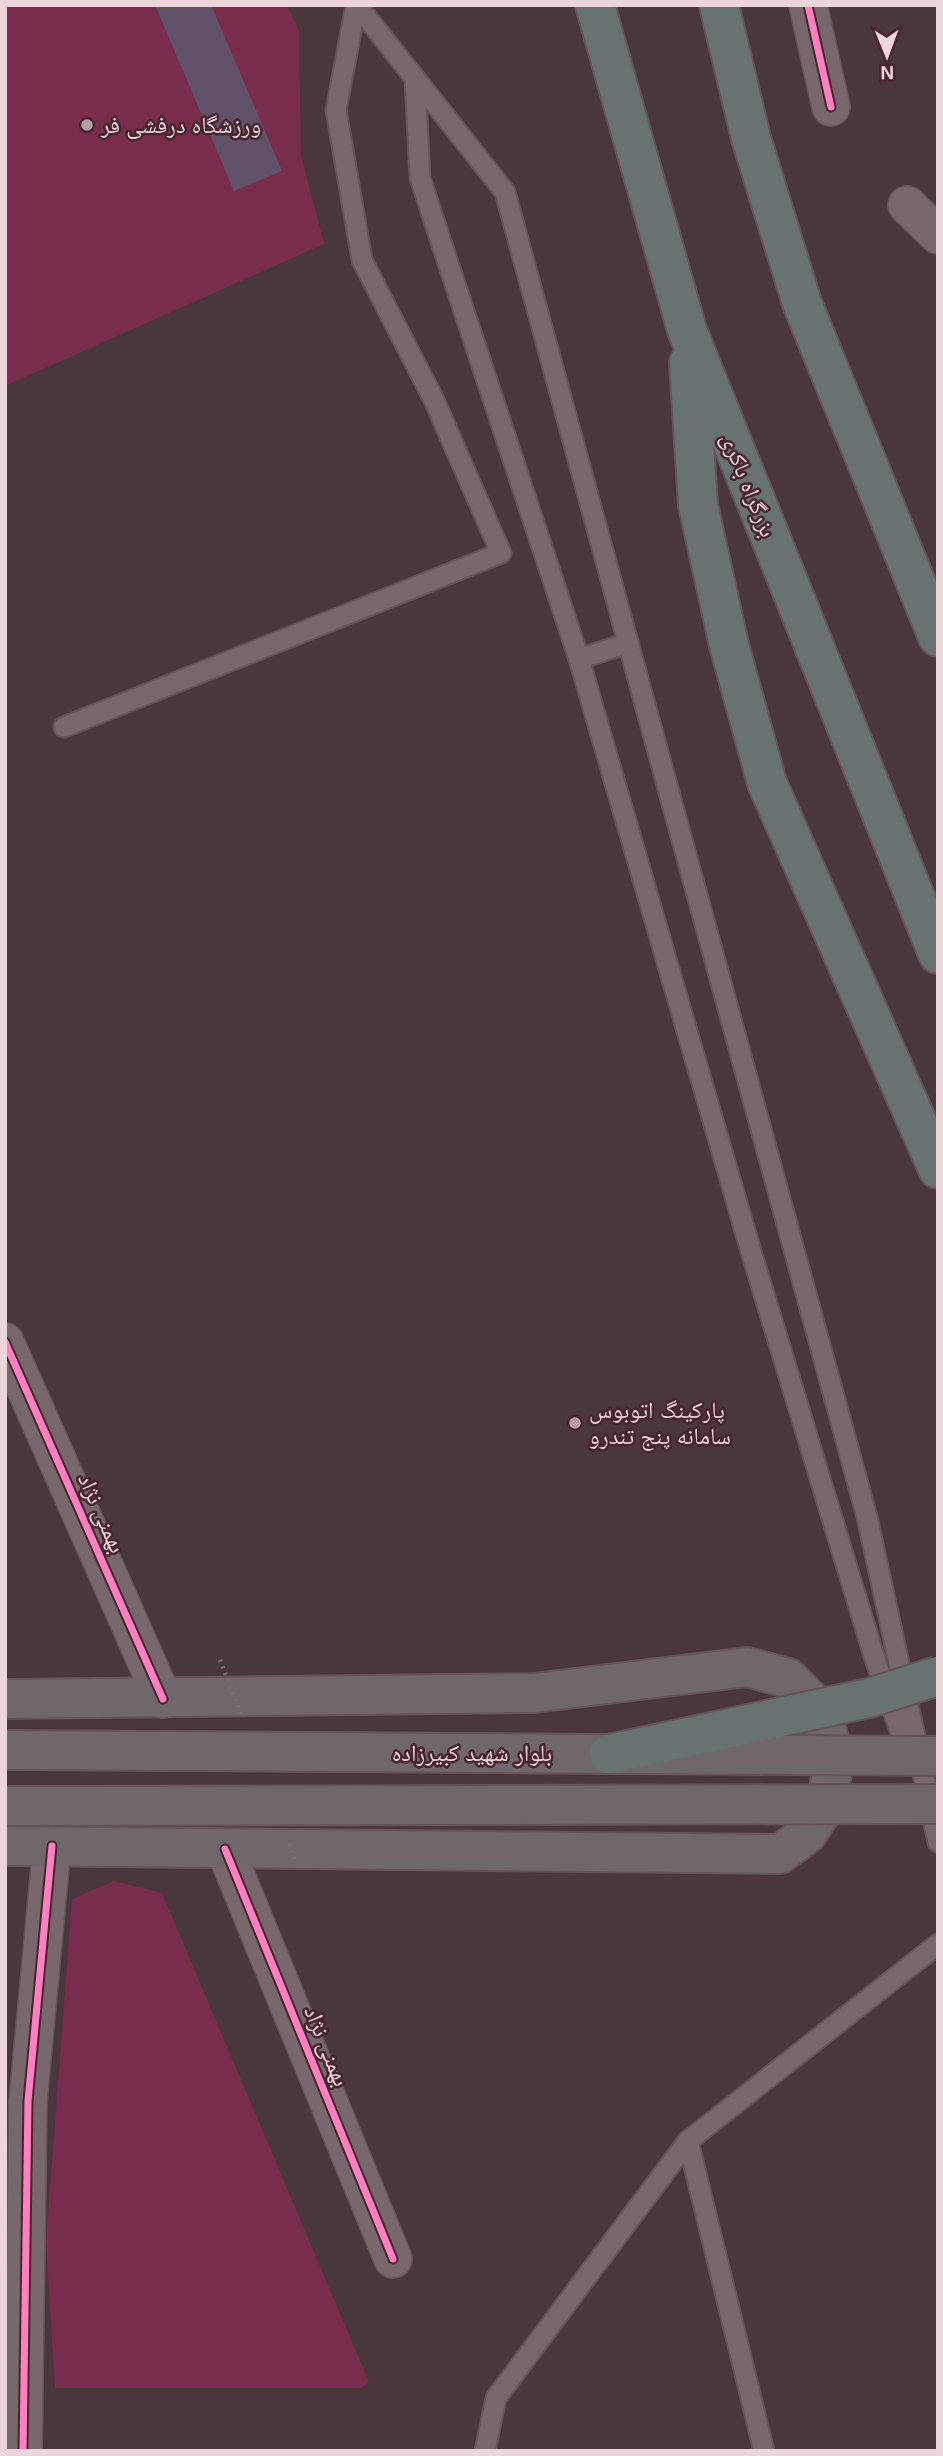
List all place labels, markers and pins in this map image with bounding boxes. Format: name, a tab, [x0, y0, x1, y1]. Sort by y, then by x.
place label: ورزشگاه درفشی فر	[100, 112, 261, 139]
marker: ورزشگاه درفشی فر	[79, 117, 95, 133]
place label: پارکینگ اتوبوس سامانه پنج تندرو	[589, 1397, 731, 1451]
marker: پارکینگ اتوبوس سامانه پنج تندرو	[567, 1415, 583, 1431]

